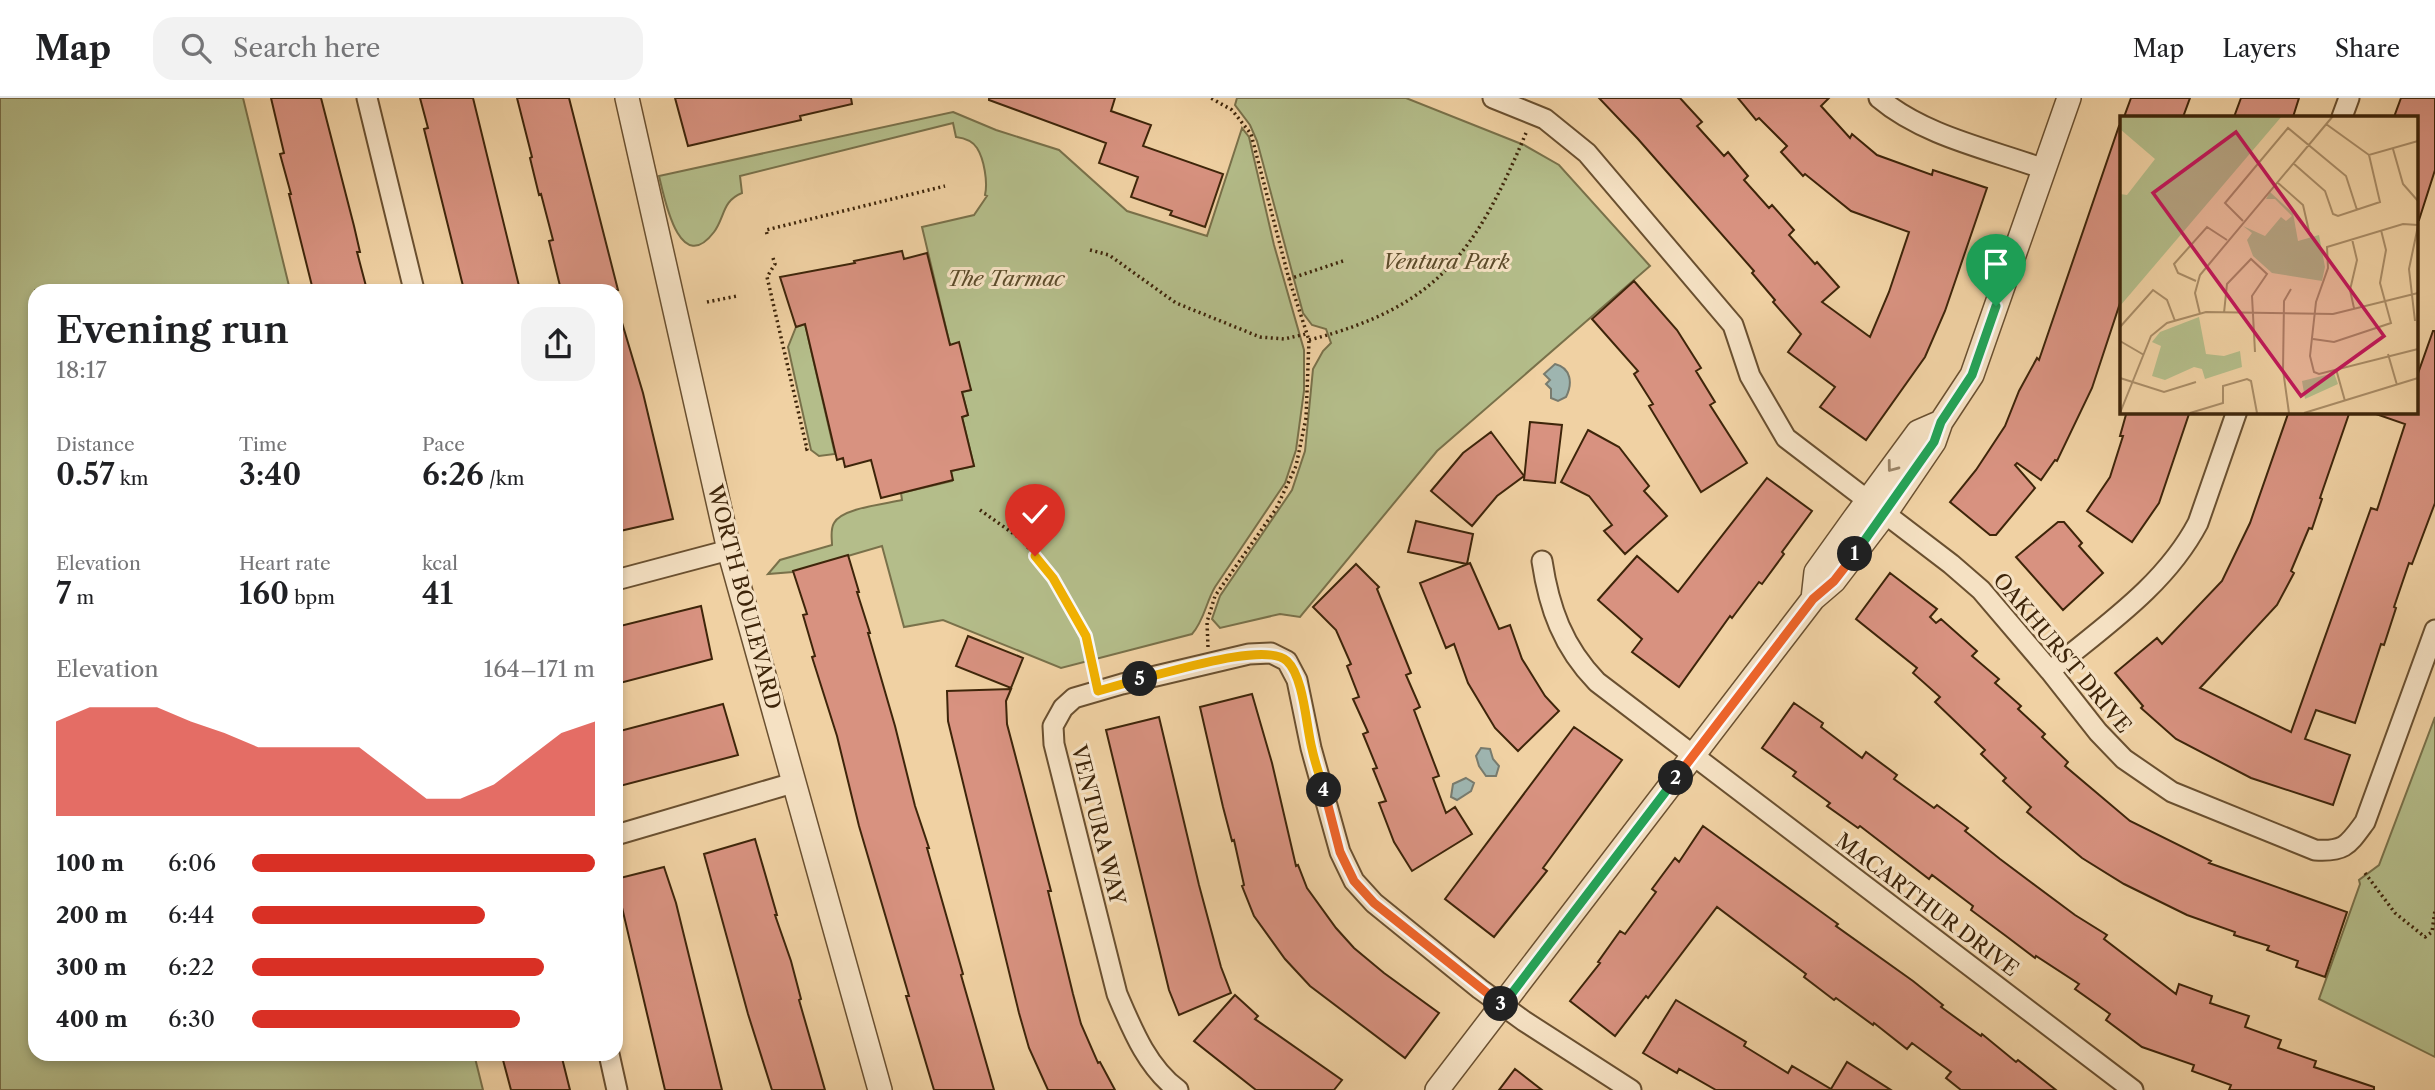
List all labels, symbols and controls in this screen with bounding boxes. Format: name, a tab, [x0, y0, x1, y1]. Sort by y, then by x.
search box	[153, 17, 643, 80]
text: Map	[35, 28, 111, 69]
icon: search	[177, 29, 215, 67]
text: Search here	[233, 32, 380, 64]
text: Map	[2133, 34, 2184, 63]
text: Layers	[2222, 34, 2297, 63]
text: Share	[2335, 34, 2400, 63]
inset map	[2120, 116, 2418, 413]
pin	[1966, 234, 2026, 306]
icon: arrive	[1977, 245, 2015, 283]
park label: Ventura Park	[1382, 249, 1510, 274]
park label: The Tarmac	[947, 266, 1066, 291]
text: Evening run	[56, 306, 289, 353]
button: share	[521, 307, 595, 381]
text: 18:17	[56, 356, 107, 384]
text: Distance	[56, 433, 135, 456]
text: Time	[239, 433, 287, 456]
text: Pace	[422, 433, 465, 456]
text: 0.57	[56, 456, 115, 493]
text: 3:40	[239, 456, 301, 493]
text: 6:26	[422, 456, 484, 493]
one-way arrow	[1888, 459, 1901, 472]
text: km	[115, 467, 148, 490]
text: /km	[484, 467, 525, 490]
street label: WORTH BOULEVARD	[702, 481, 787, 712]
pin	[1005, 484, 1065, 556]
icon: check	[1016, 495, 1054, 533]
pin: 1	[1838, 536, 1872, 572]
text: 1	[1850, 542, 1859, 565]
text: Elevation	[56, 552, 141, 575]
text: Heart rate	[239, 552, 331, 575]
text: kcal	[422, 552, 458, 575]
street label: OAKHURST DRIVE	[1988, 568, 2137, 738]
text: 7	[56, 575, 71, 612]
text: 160	[239, 575, 289, 612]
text: 41	[422, 575, 453, 612]
text: m	[71, 586, 94, 609]
text: bpm	[289, 586, 335, 609]
text: Elevation	[56, 655, 159, 683]
text: 164–171 m	[483, 655, 595, 683]
pin: 5	[1122, 662, 1158, 696]
text: 5	[1134, 667, 1145, 690]
street label: VENTURA WAY	[1066, 741, 1131, 909]
pin: 2	[1658, 760, 1694, 796]
text: 2	[1670, 766, 1681, 789]
pin: 4	[1306, 772, 1342, 808]
text: 4	[1318, 778, 1329, 801]
street label: MACARTHUR DRIVE	[1831, 828, 2024, 982]
text: 100 m	[56, 849, 124, 877]
text: 6:06	[168, 849, 216, 877]
text: 200 m	[56, 901, 128, 929]
text: 6:44	[168, 901, 215, 929]
text: 300 m	[56, 953, 127, 981]
text: 6:22	[168, 953, 214, 981]
pin: 3	[1484, 986, 1518, 1021]
text: 3	[1495, 992, 1506, 1015]
text: 400 m	[56, 1005, 128, 1033]
text: 6:30	[168, 1005, 215, 1033]

